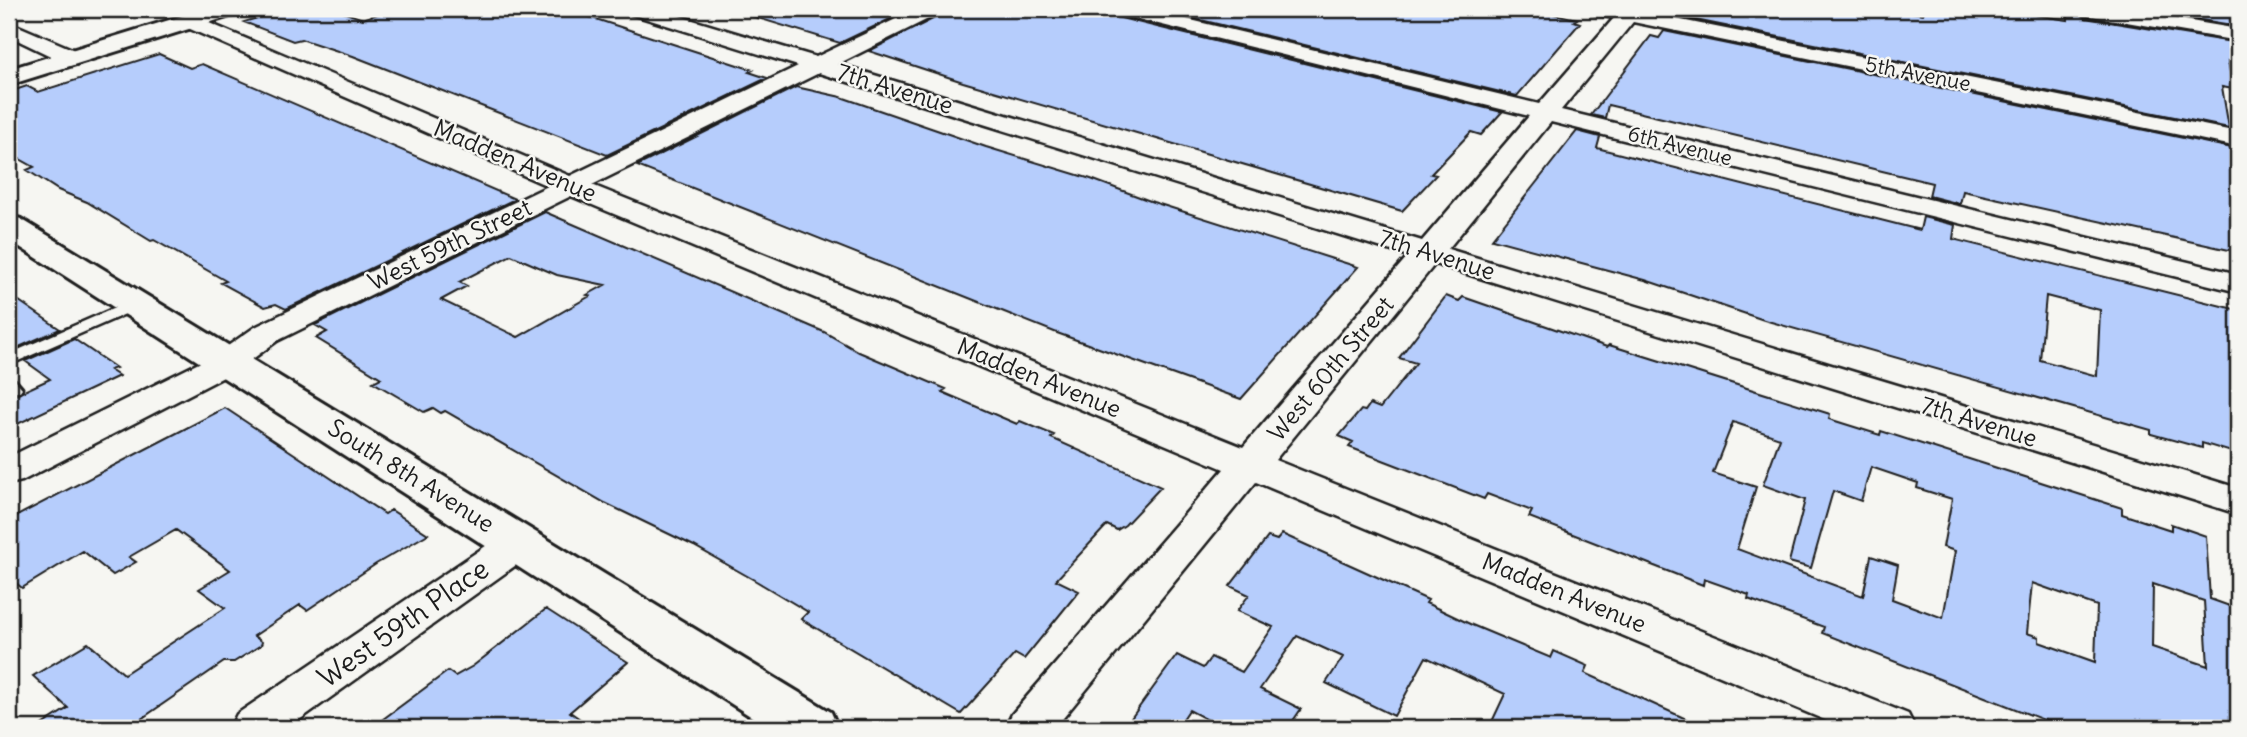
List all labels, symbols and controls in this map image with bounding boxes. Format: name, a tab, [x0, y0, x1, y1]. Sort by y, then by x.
street label: 5th Avenue	[1863, 50, 1973, 97]
street label: 7th Avenue	[834, 56, 957, 120]
street label: Madden Avenue	[429, 112, 601, 208]
street label: 6th Avenue	[1625, 120, 1735, 172]
street label: West 59th Street	[363, 192, 536, 297]
street label: 7th Avenue	[1376, 222, 1499, 286]
street label: West 60th Street	[1261, 290, 1400, 447]
street label: Madden Avenue	[953, 331, 1126, 424]
street label: 7th Avenue	[1918, 389, 2041, 453]
street label: South 8th Avenue	[323, 412, 500, 538]
street label: Madden Avenue	[1478, 546, 1651, 639]
street label: West 59th Place	[311, 551, 495, 695]

